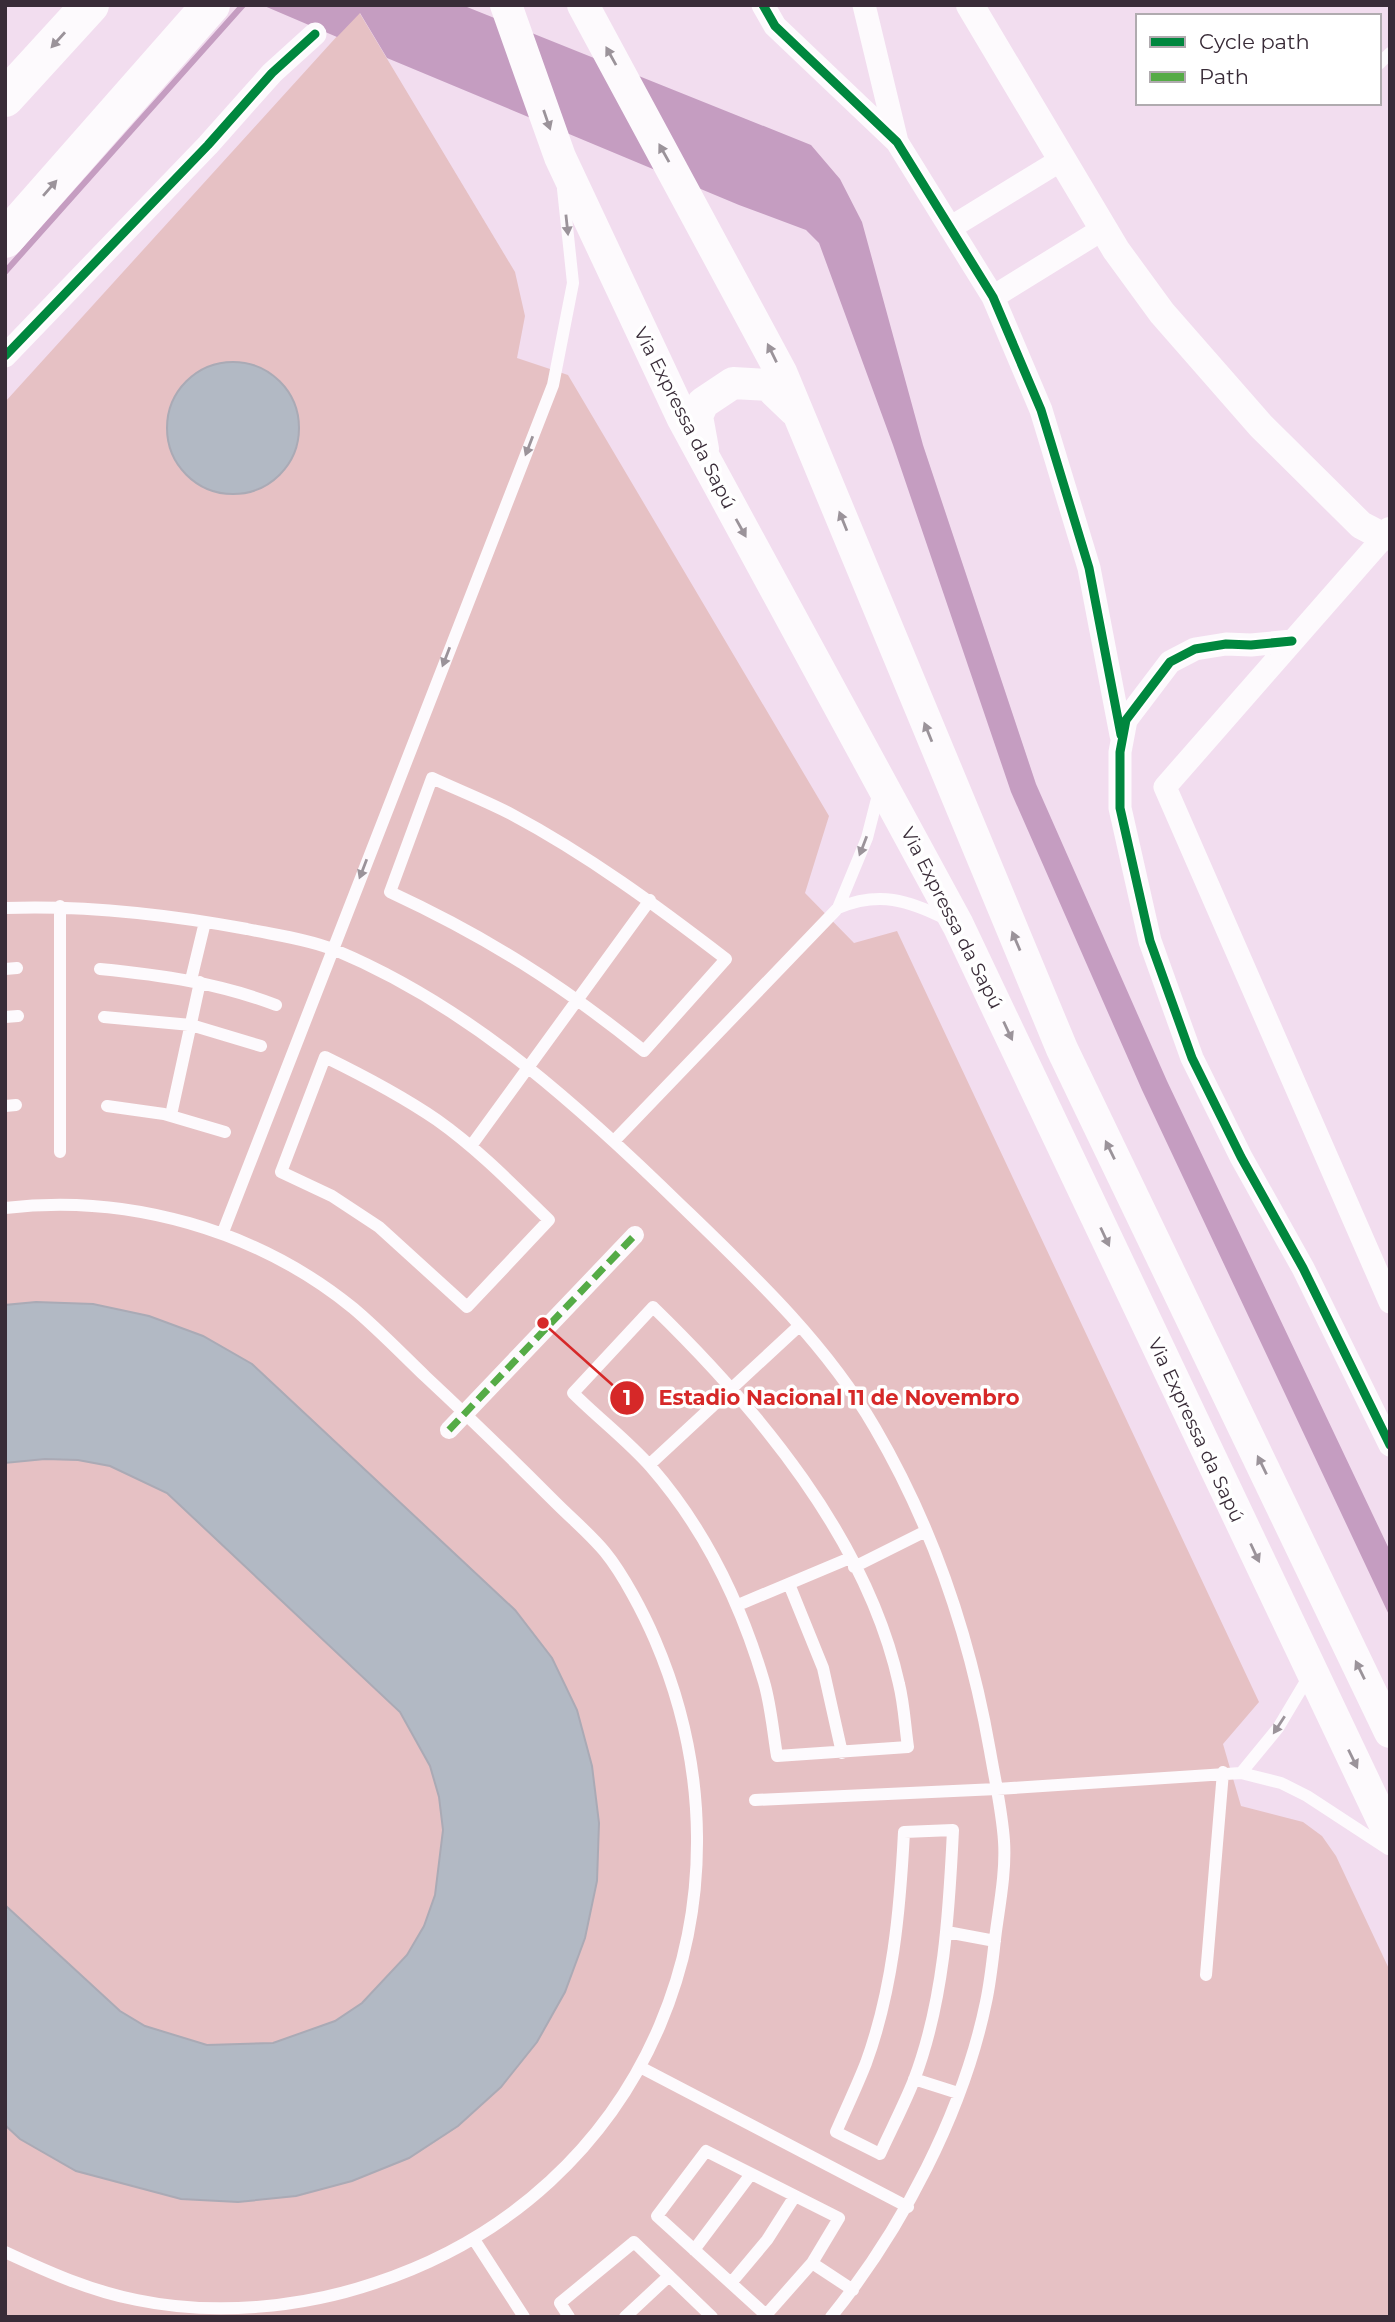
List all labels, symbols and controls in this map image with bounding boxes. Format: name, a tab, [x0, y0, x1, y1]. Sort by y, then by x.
legend	[1136, 14, 1381, 105]
text: Cycle path	[1199, 29, 1310, 54]
one-way arrow	[51, 31, 67, 48]
one-way arrow	[605, 47, 617, 66]
text: Path	[1199, 64, 1249, 89]
one-way arrow	[542, 110, 553, 131]
one-way arrow	[658, 143, 670, 163]
one-way arrow	[42, 179, 57, 196]
one-way arrow	[562, 214, 573, 236]
street label: Via Expressa da Sapú	[629, 323, 741, 513]
one-way arrow	[766, 343, 777, 363]
one-way arrow	[524, 435, 535, 456]
one-way arrow	[837, 510, 848, 531]
one-way arrow	[736, 518, 747, 538]
one-way arrow	[441, 647, 452, 668]
one-way arrow	[923, 721, 934, 742]
street label: Via Expressa da Sapú	[896, 823, 1008, 1013]
one-way arrow	[857, 836, 868, 857]
one-way arrow	[358, 859, 369, 880]
one-way arrow	[1011, 931, 1022, 952]
one-way arrow	[1002, 1021, 1014, 1041]
one-way arrow	[1104, 1139, 1115, 1160]
one-way arrow	[1099, 1227, 1110, 1247]
street label: Via Expressa da Sapú	[1143, 1334, 1249, 1526]
callout: Estadio Nacional 11 de Novembro	[610, 1377, 1034, 1419]
text: 1	[623, 1385, 631, 1410]
text: Estadio Nacional 11 de Novembro	[659, 1385, 1020, 1410]
one-way arrow	[1256, 1455, 1267, 1475]
one-way arrow	[1249, 1543, 1260, 1563]
one-way arrow	[1355, 1660, 1366, 1680]
one-way arrow	[1273, 1715, 1286, 1734]
one-way arrow	[1347, 1749, 1358, 1769]

